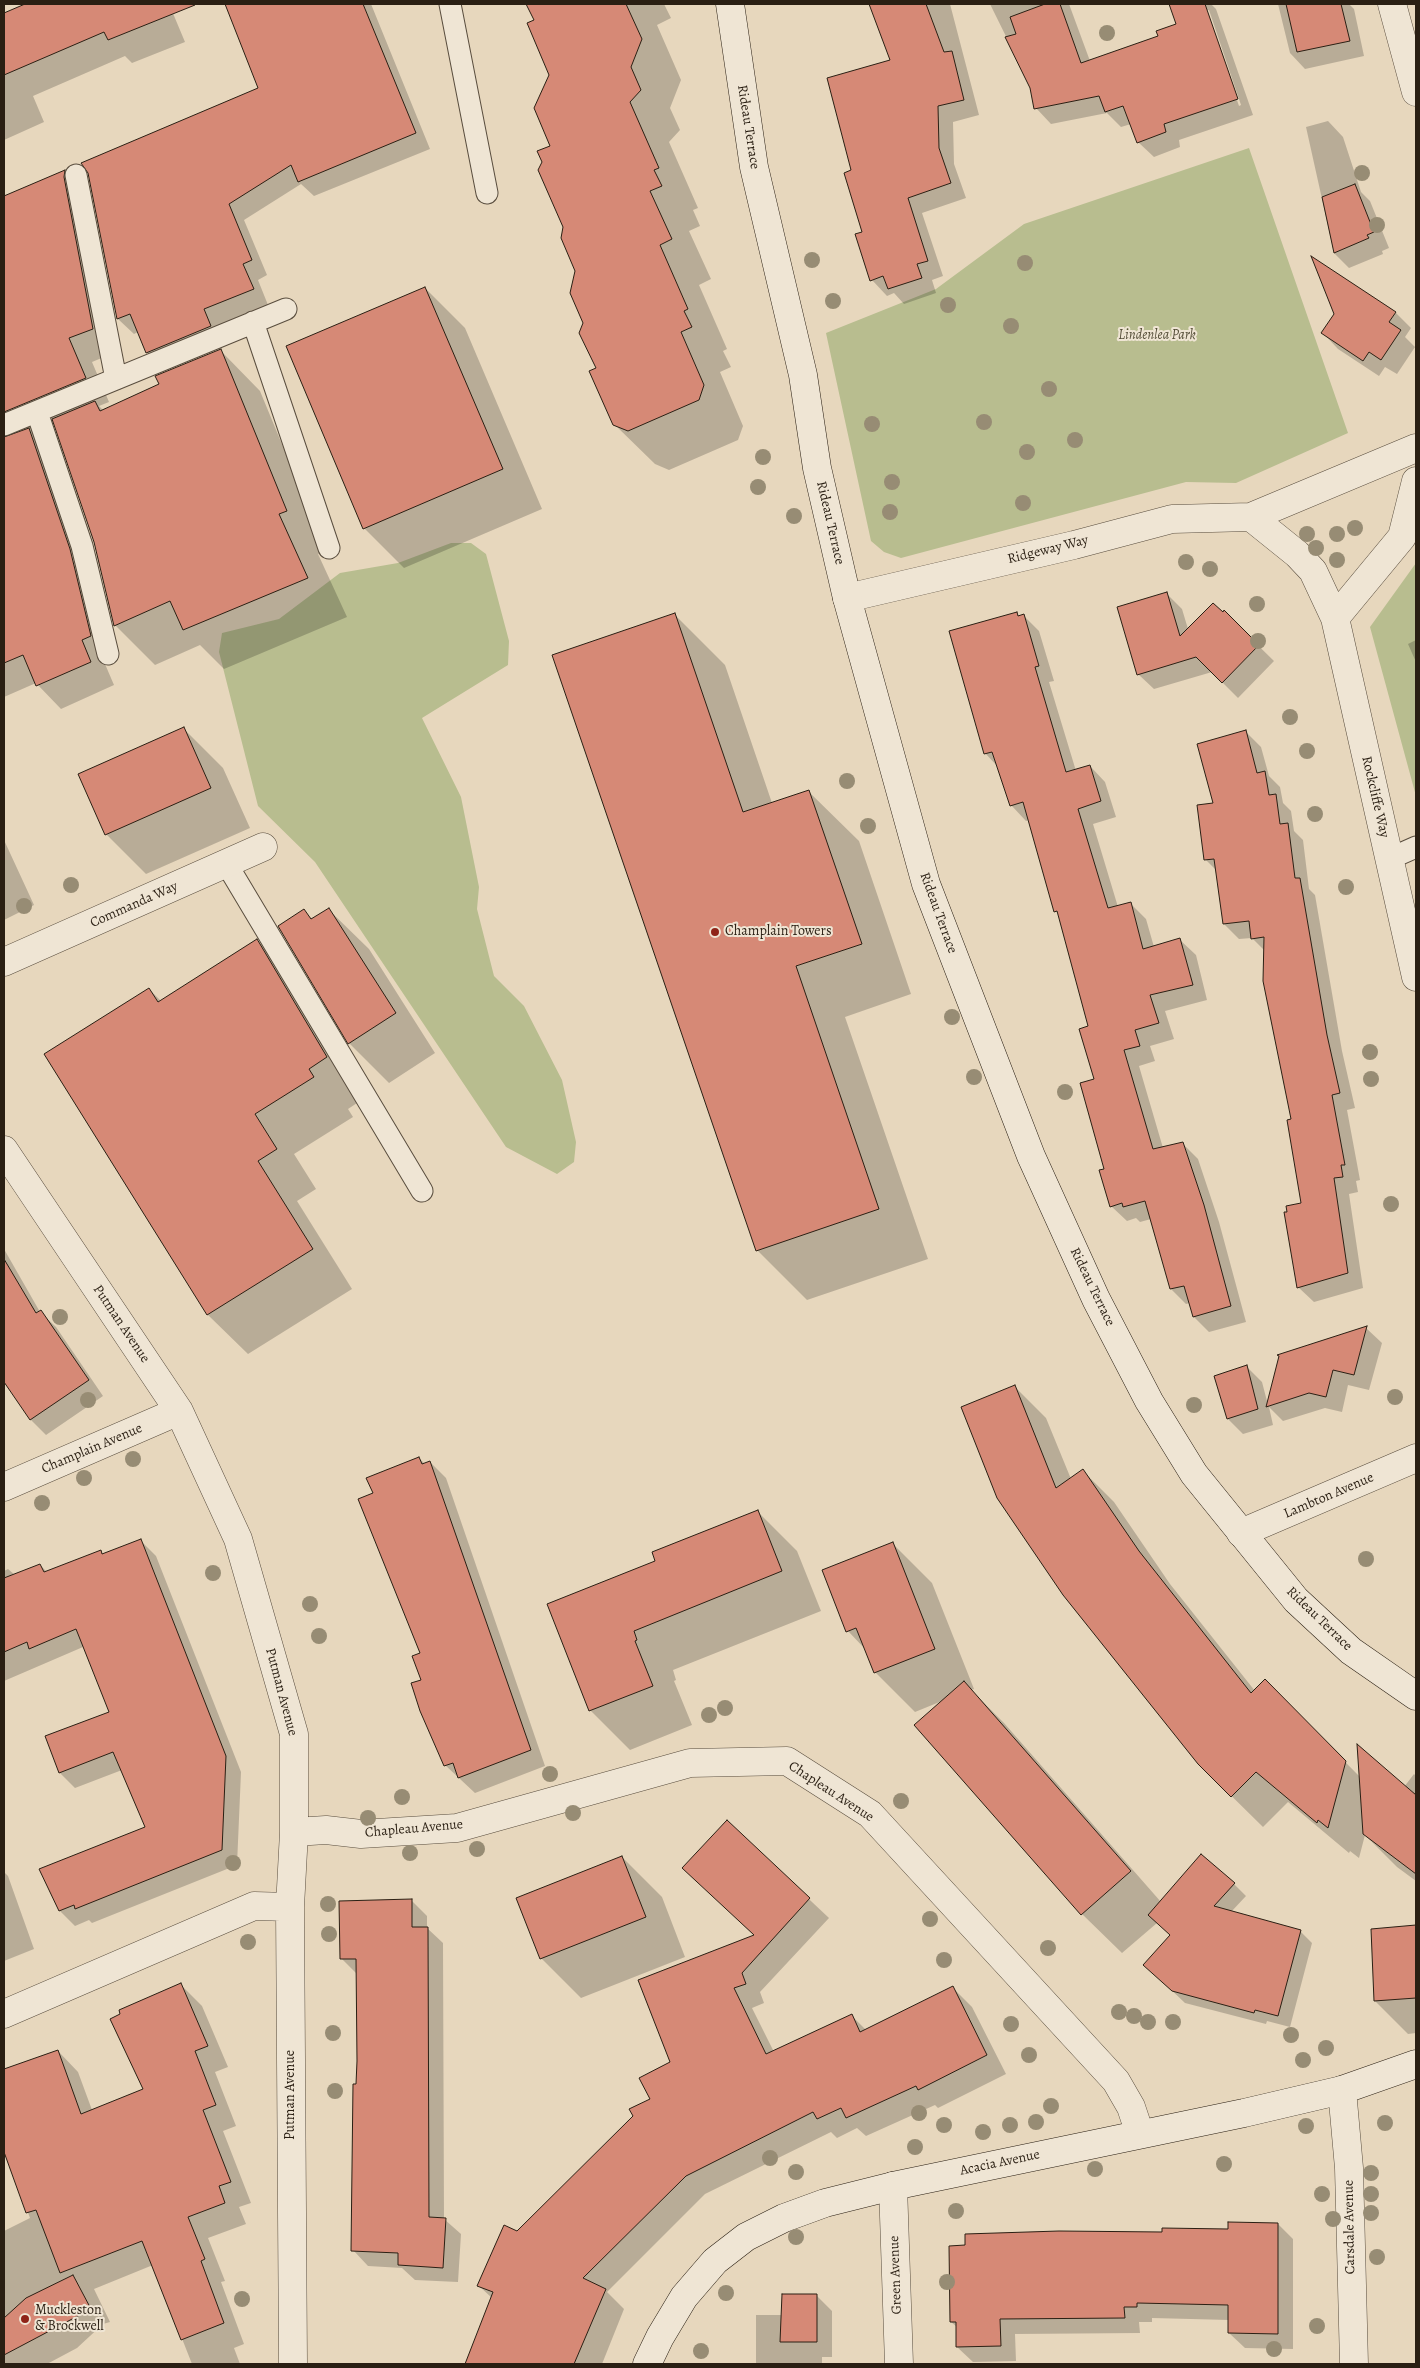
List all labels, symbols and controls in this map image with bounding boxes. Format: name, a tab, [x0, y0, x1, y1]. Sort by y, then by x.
street label: Rideau Terrace	[733, 84, 763, 170]
park label: Lindenlea Park	[1118, 328, 1196, 344]
street label: Rideau Terrace	[812, 480, 848, 566]
street label: Ridgeway Way	[1006, 532, 1090, 568]
street label: Rockcliffe Way	[1357, 755, 1393, 839]
street label: Rideau Terrace	[916, 870, 960, 956]
street label: Commanda Way	[88, 878, 180, 932]
place label: Champlain Towers	[725, 924, 832, 940]
marker: Champlain Towers	[709, 926, 721, 938]
street label: Rideau Terrace	[1066, 1245, 1118, 1329]
street label: Putman Avenue	[89, 1282, 153, 1366]
street label: Champlain Avenue	[39, 1420, 145, 1478]
street label: Lambton Avenue	[1281, 1469, 1377, 1523]
street label: Rideau Terrace	[1283, 1583, 1355, 1655]
street label: Putman Avenue	[261, 1646, 301, 1738]
street label: Chapleau Avenue	[785, 1758, 877, 1826]
street label: Chapleau Avenue	[364, 1816, 464, 1842]
street label: Putman Avenue	[283, 2050, 299, 2140]
street label: Acacia Avenue	[959, 2146, 1041, 2180]
street label: Carsdale Avenue	[1341, 2180, 1359, 2274]
street label: Green Avenue	[886, 2235, 906, 2315]
place label: Muckleston & Brockwell	[35, 2303, 104, 2336]
marker: Muckleston & Brockwell	[19, 2313, 31, 2325]

